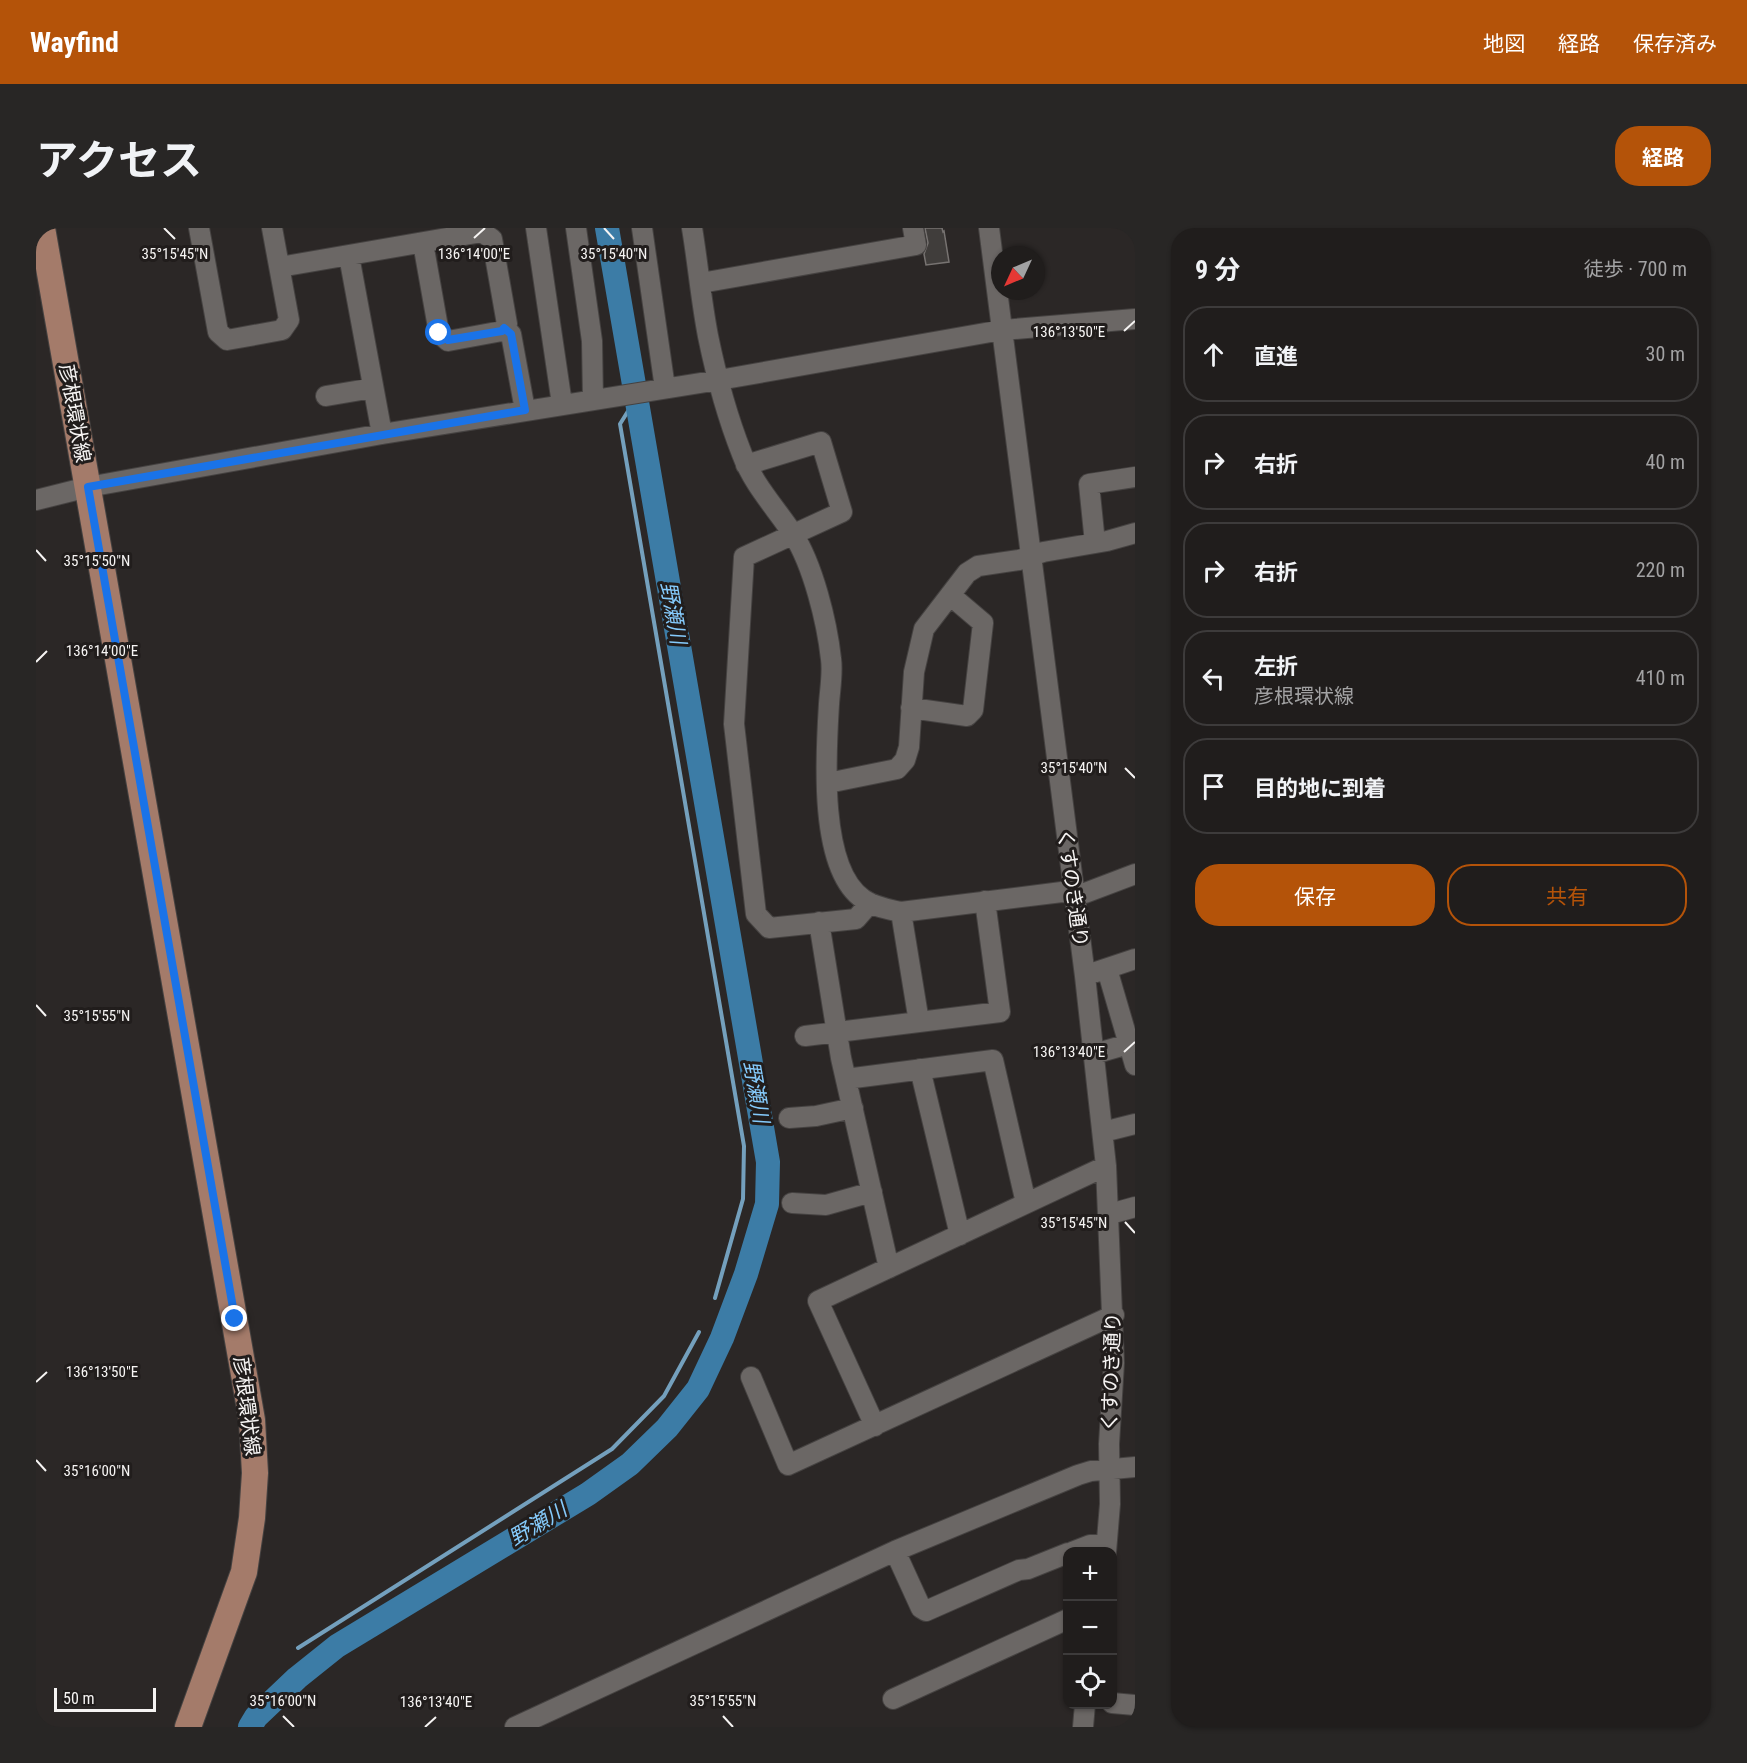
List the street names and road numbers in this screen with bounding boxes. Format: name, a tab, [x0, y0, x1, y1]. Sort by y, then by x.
street label: 彦根環状線	[54, 362, 96, 464]
street label: くすのき通り	[1053, 827, 1093, 949]
street label: くすのき通り	[1097, 1312, 1125, 1432]
street label: 彦根環状線	[229, 1355, 265, 1457]

